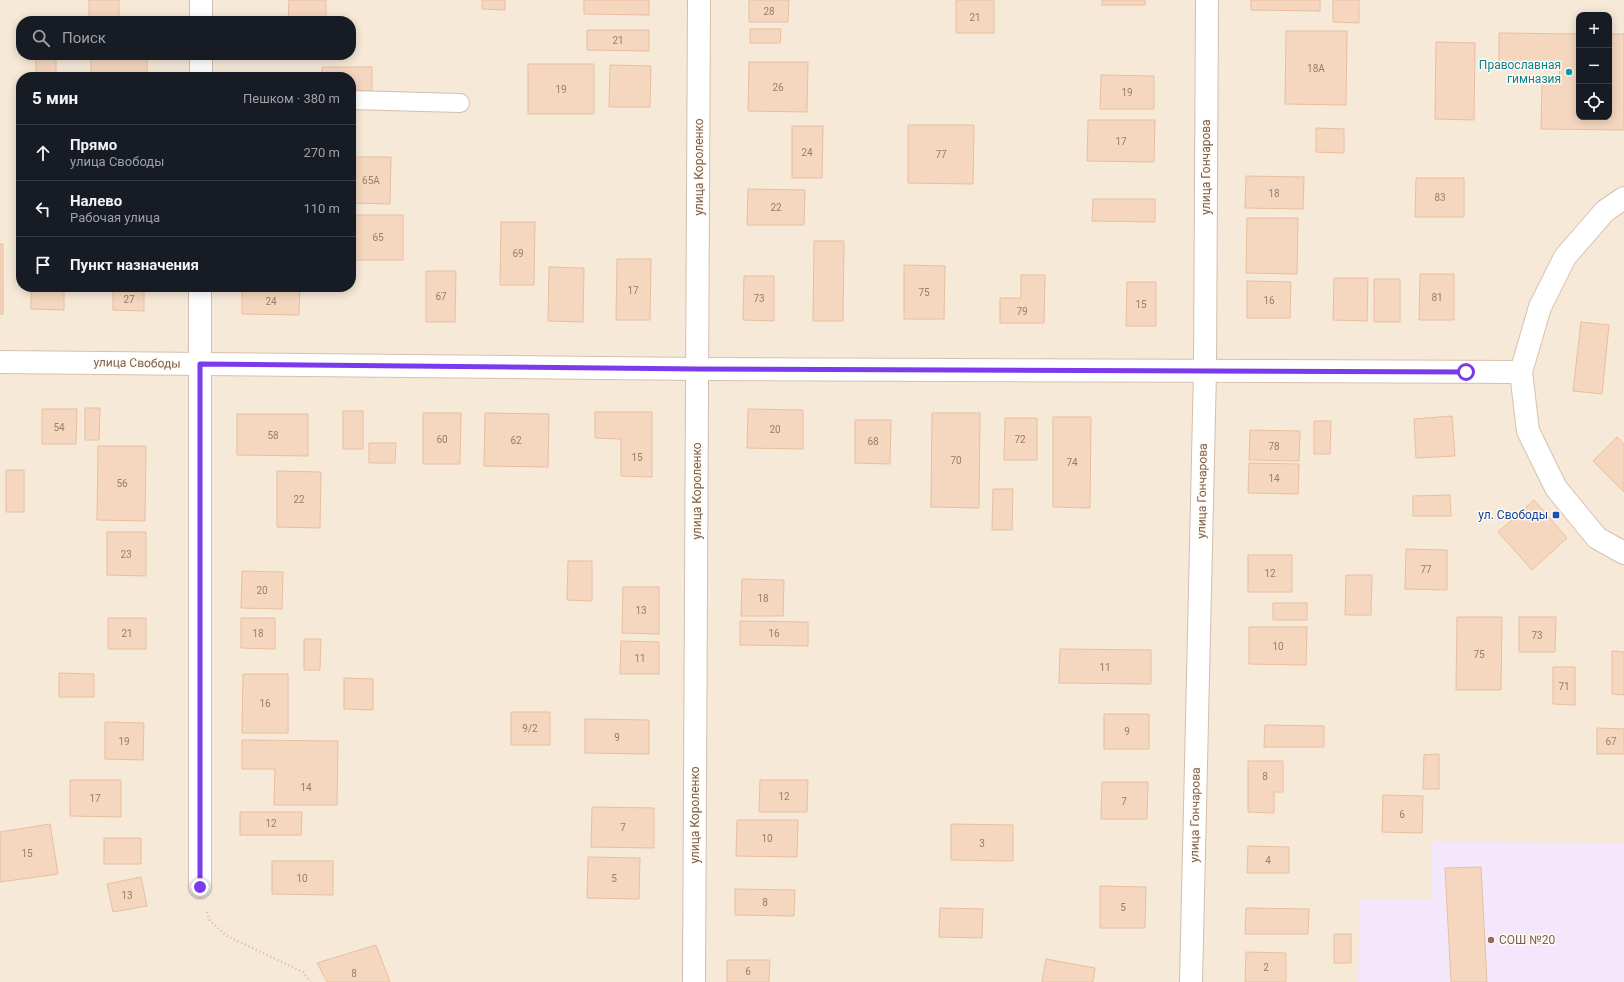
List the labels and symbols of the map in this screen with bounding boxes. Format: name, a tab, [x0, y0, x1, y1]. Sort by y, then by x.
house number: 28	[763, 6, 775, 17]
house number: 21	[969, 12, 981, 23]
house number: 21	[612, 35, 624, 46]
place label: Православная гимназия	[1479, 58, 1561, 86]
house number: 18А	[1307, 63, 1325, 74]
marker: Православная гимназия	[1564, 67, 1574, 77]
house number: 26	[772, 82, 784, 93]
house number: 19	[555, 84, 567, 95]
house number: 19	[1121, 87, 1133, 98]
street label: улица Короленко	[692, 118, 706, 216]
street label: улица Гончарова	[1199, 119, 1213, 215]
house number: 17	[1115, 136, 1127, 147]
house number: 24	[801, 147, 813, 158]
house number: 77	[935, 149, 947, 160]
house number: 65А	[362, 175, 380, 186]
house number: 18	[1268, 188, 1280, 199]
house number: 83	[1434, 192, 1446, 203]
house number: 22	[770, 202, 782, 213]
house number: 65	[372, 232, 384, 243]
house number: 69	[512, 248, 524, 259]
house number: 17	[627, 285, 639, 296]
house number: 75	[918, 287, 930, 298]
house number: 67	[435, 291, 447, 302]
house number: 81	[1431, 292, 1443, 303]
house number: 73	[753, 293, 765, 304]
house number: 27	[123, 294, 135, 305]
house number: 16	[1263, 295, 1275, 306]
house number: 24	[265, 296, 277, 307]
house number: 15	[1135, 299, 1147, 310]
house number: 79	[1016, 306, 1028, 317]
street label: улица Свободы	[93, 355, 181, 371]
route start	[1457, 363, 1475, 381]
house number: 54	[53, 422, 65, 433]
house number: 20	[769, 424, 781, 435]
house number: 58	[267, 430, 279, 441]
house number: 60	[436, 434, 448, 445]
house number: 72	[1014, 434, 1026, 445]
house number: 62	[510, 435, 522, 446]
house number: 68	[867, 436, 879, 447]
house number: 78	[1268, 441, 1280, 452]
street label: улица Короленко	[690, 442, 704, 540]
street label: улица Гончарова	[1194, 443, 1210, 539]
house number: 15	[631, 452, 643, 463]
house number: 70	[950, 455, 962, 466]
house number: 74	[1066, 457, 1078, 468]
house number: 14	[1268, 473, 1280, 484]
house number: 56	[116, 478, 128, 489]
house number: 22	[293, 494, 305, 505]
place label: ул. Свободы	[1478, 508, 1548, 522]
marker: ул. Свободы	[1551, 510, 1561, 520]
house number: 23	[120, 549, 132, 560]
house number: 77	[1420, 564, 1432, 575]
house number: 12	[1264, 568, 1276, 579]
house number: 20	[256, 585, 268, 596]
house number: 18	[757, 593, 769, 604]
house number: 13	[635, 605, 647, 616]
house number: 21	[121, 628, 133, 639]
house number: 18	[252, 628, 264, 639]
house number: 16	[768, 628, 780, 639]
house number: 73	[1531, 630, 1543, 641]
house number: 10	[1272, 641, 1284, 652]
house number: 75	[1473, 649, 1485, 660]
house number: 11	[634, 653, 646, 664]
house number: 11	[1099, 662, 1111, 673]
house number: 71	[1558, 681, 1570, 692]
house number: 16	[259, 698, 271, 709]
house number: 9/2	[522, 723, 538, 734]
house number: 9	[1124, 726, 1130, 737]
house number: 9	[614, 732, 620, 743]
house number: 19	[118, 736, 130, 747]
house number: 67	[1605, 736, 1617, 747]
street label: улица Короленко	[688, 766, 702, 864]
street label: улица Гончарова	[1187, 767, 1203, 863]
house number: 8	[1262, 771, 1268, 782]
house number: 14	[300, 782, 312, 793]
house number: 12	[778, 791, 790, 802]
house number: 17	[89, 793, 101, 804]
house number: 7	[1121, 796, 1127, 807]
house number: 6	[1399, 809, 1405, 820]
house number: 12	[265, 818, 277, 829]
house number: 7	[620, 822, 626, 833]
house number: 10	[761, 833, 773, 844]
house number: 3	[979, 838, 985, 849]
house number: 15	[21, 848, 33, 859]
house number: 4	[1265, 855, 1271, 866]
house number: 10	[296, 873, 308, 884]
house number: 5	[611, 873, 617, 884]
route end	[191, 878, 209, 896]
house number: 13	[121, 890, 133, 901]
house number: 8	[762, 897, 768, 908]
house number: 5	[1120, 902, 1126, 913]
place label: СОШ №20	[1499, 933, 1555, 947]
marker: СОШ №20	[1486, 935, 1496, 945]
house number: 2	[1263, 962, 1269, 973]
house number: 6	[745, 966, 751, 977]
house number: 8	[351, 968, 357, 979]

